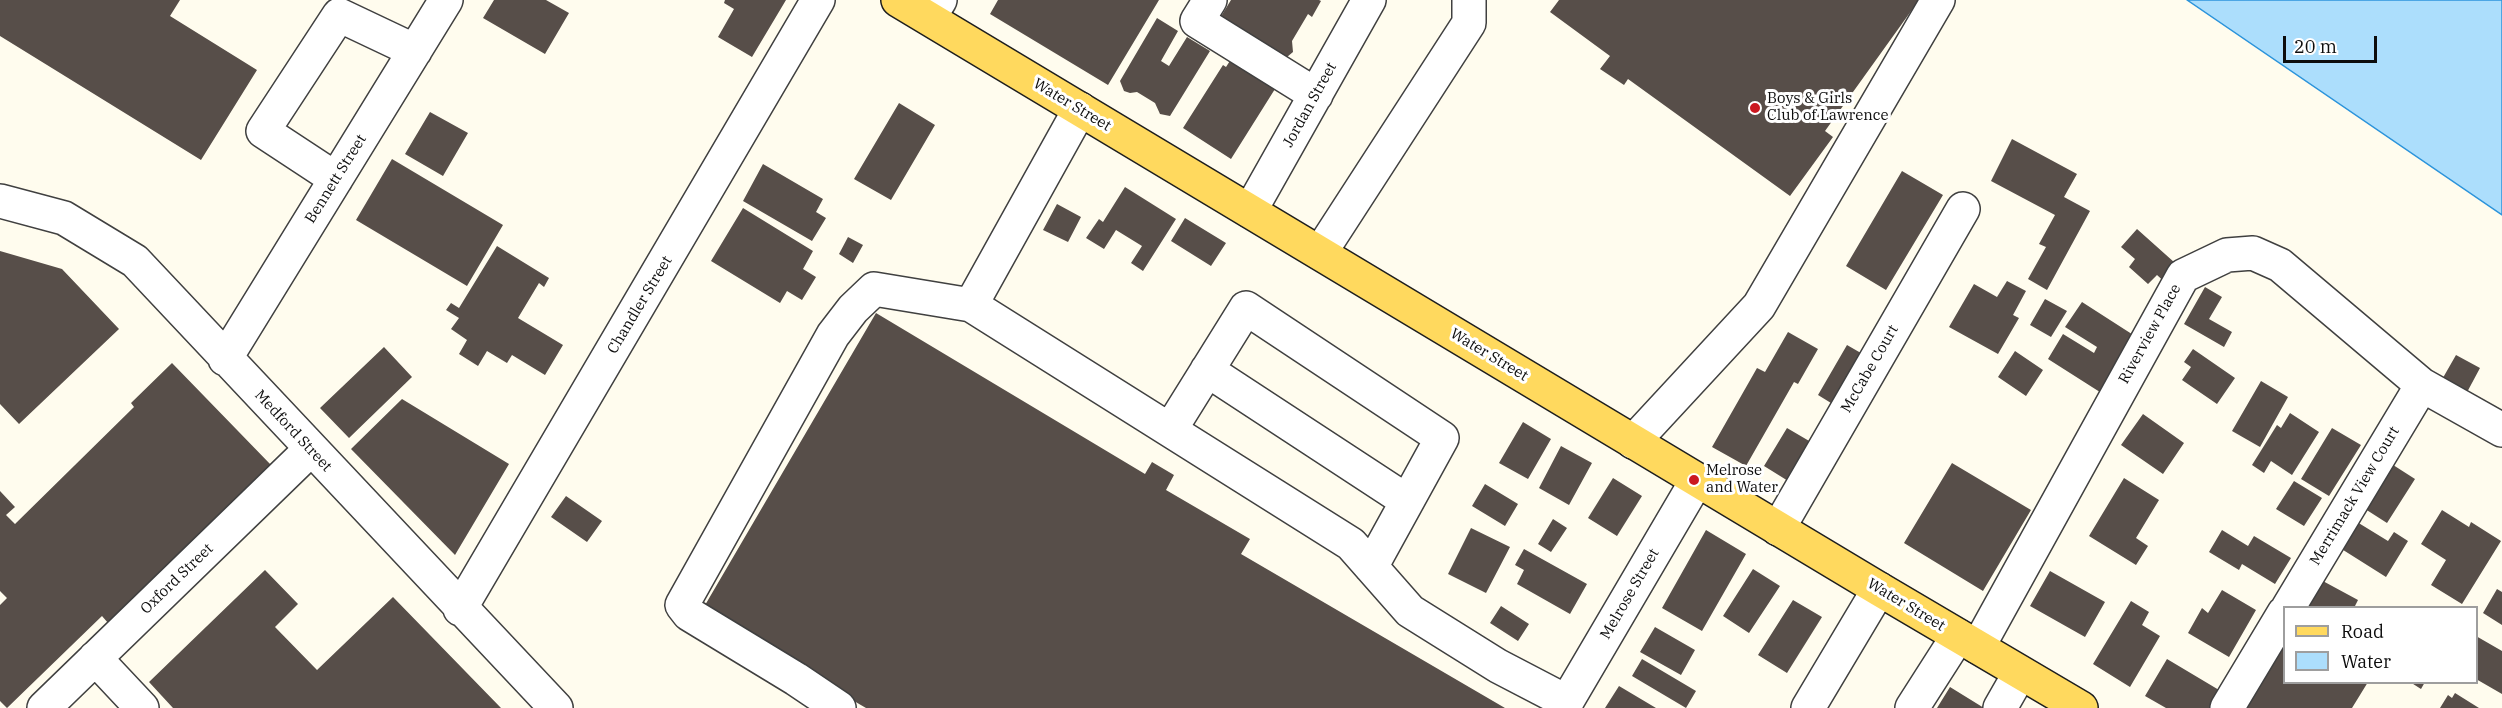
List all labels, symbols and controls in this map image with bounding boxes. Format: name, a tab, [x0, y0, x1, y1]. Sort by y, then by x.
scale bar	[2286, 24, 2380, 62]
text: 20 m	[2294, 35, 2337, 58]
street label: Jordan Street	[1279, 59, 1341, 151]
street label: Water Street	[1030, 75, 1114, 135]
place label: Boys & Girls Club of Lawrence	[1767, 90, 1888, 125]
marker: Boys & Girls Club of Lawrence	[1748, 101, 1762, 115]
street label: Bennett Street	[302, 131, 370, 227]
street label: Chandler Street	[604, 253, 676, 357]
street label: Riverview Place	[2115, 281, 2185, 387]
street label: McCabe Court	[1838, 322, 1902, 416]
street label: Water Street	[1447, 325, 1531, 385]
street label: Medford Street	[251, 386, 335, 476]
street label: Merrimack View Court	[2306, 423, 2404, 569]
place label: Melrose and Water	[1706, 462, 1778, 497]
marker: Melrose and Water	[1687, 473, 1701, 487]
street label: Oxford Street	[137, 540, 217, 618]
street label: Melrose Street	[1597, 545, 1663, 643]
street label: Water Street	[1864, 575, 1948, 635]
legend	[2283, 606, 2478, 684]
text: Road	[2341, 620, 2384, 643]
text: Water	[2341, 650, 2391, 673]

